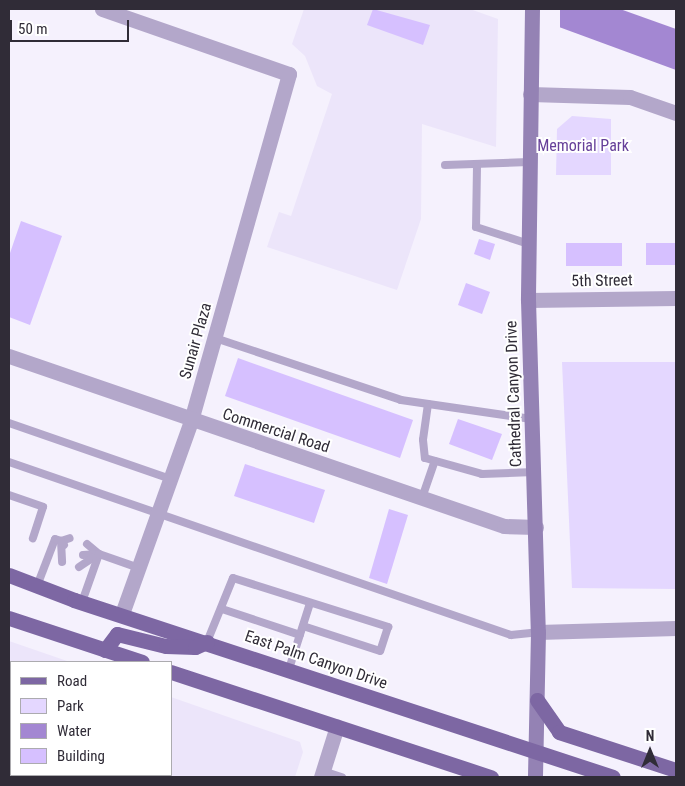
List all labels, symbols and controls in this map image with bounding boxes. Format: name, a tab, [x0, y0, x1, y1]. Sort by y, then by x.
scale bar	[12, 10, 131, 42]
text: 50 m	[18, 20, 48, 38]
park label: Memorial Park	[537, 136, 629, 156]
street label: 5th Street	[571, 271, 633, 291]
street label: Sunair Plaza	[176, 301, 216, 381]
street label: Cathedral Canyon Drive	[502, 320, 526, 468]
street label: Commercial Road	[220, 405, 332, 457]
street label: East Palm Canyon Drive	[242, 627, 390, 693]
legend	[10, 661, 172, 776]
text: Road	[57, 672, 87, 690]
text: Park	[57, 697, 84, 715]
text: Water	[57, 722, 91, 740]
north arrow	[625, 726, 675, 776]
text: N	[646, 728, 654, 744]
text: Building	[57, 747, 105, 765]

